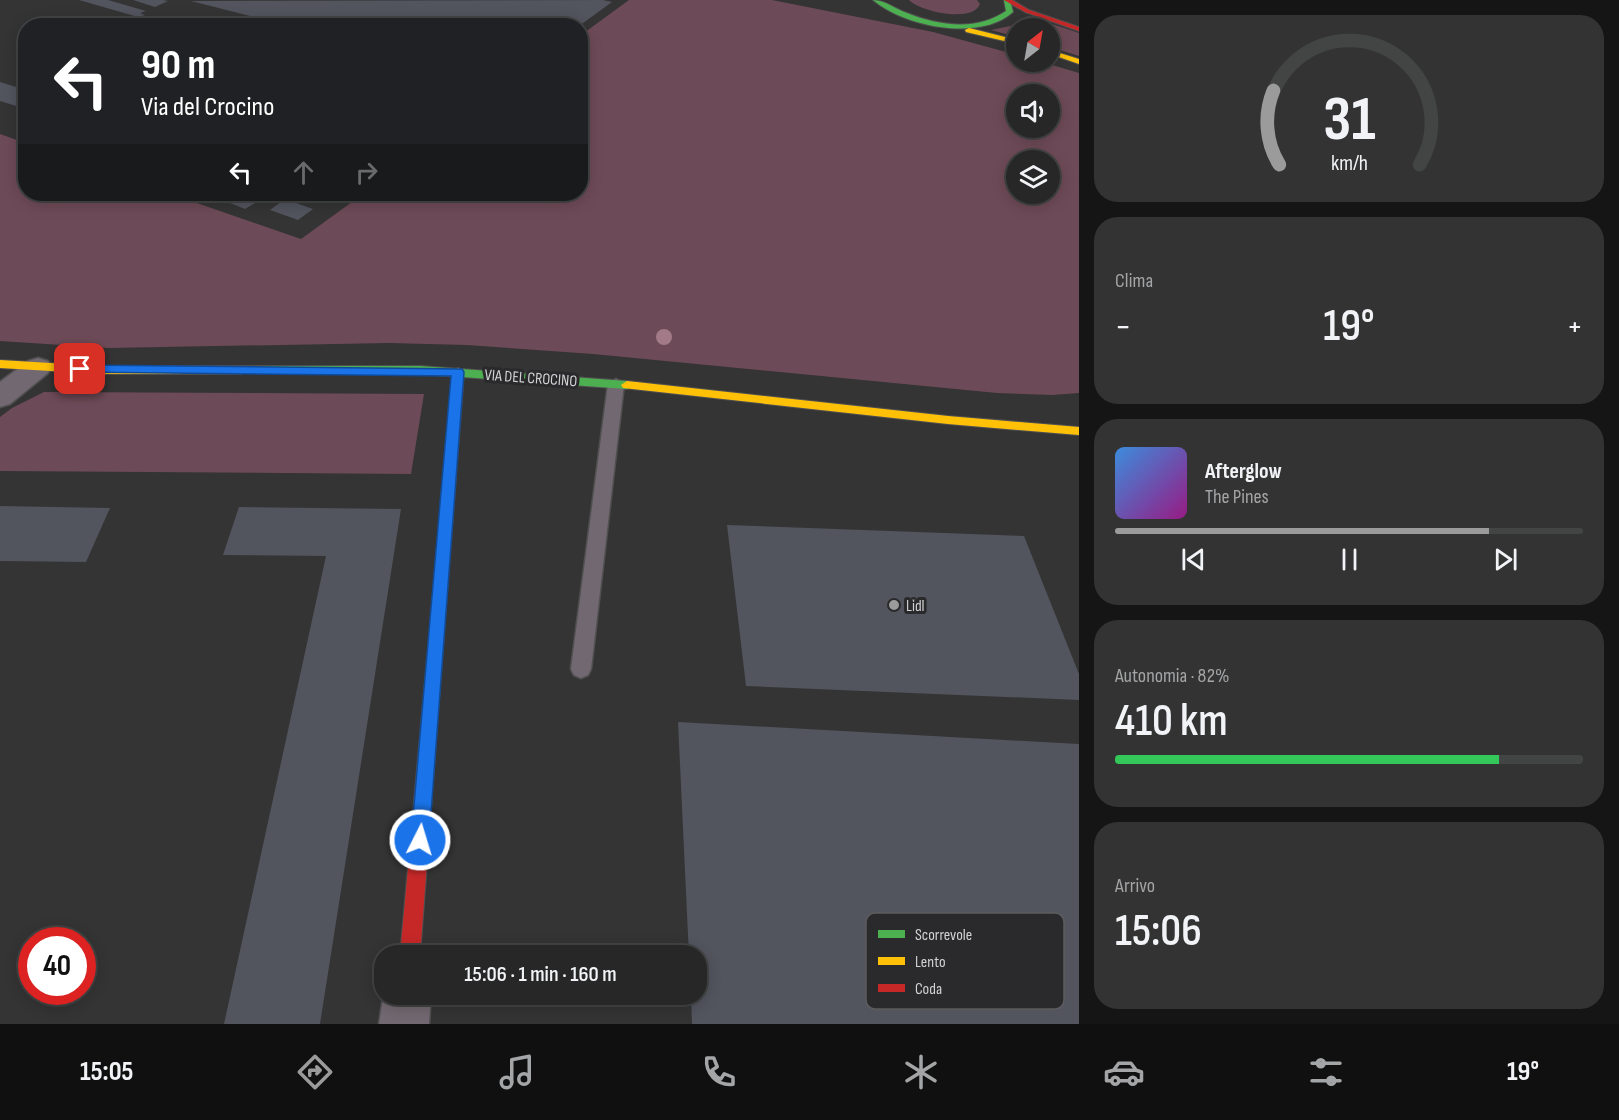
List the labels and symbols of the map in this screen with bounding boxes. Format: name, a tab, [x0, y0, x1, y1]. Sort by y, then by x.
north arrow	[1006, 18, 1060, 72]
pin	[54, 343, 105, 394]
street label: VIA DEL CROCINO	[484, 366, 578, 391]
place label: Lidl	[906, 597, 925, 616]
marker: Lidl	[887, 598, 901, 612]
position arrow	[388, 808, 452, 872]
legend	[866, 913, 1064, 1009]
text: Scorrevole	[915, 926, 972, 945]
speed limit sign: 40	[18, 927, 96, 1005]
text: Lento	[915, 953, 946, 972]
text: Coda	[915, 980, 942, 999]

